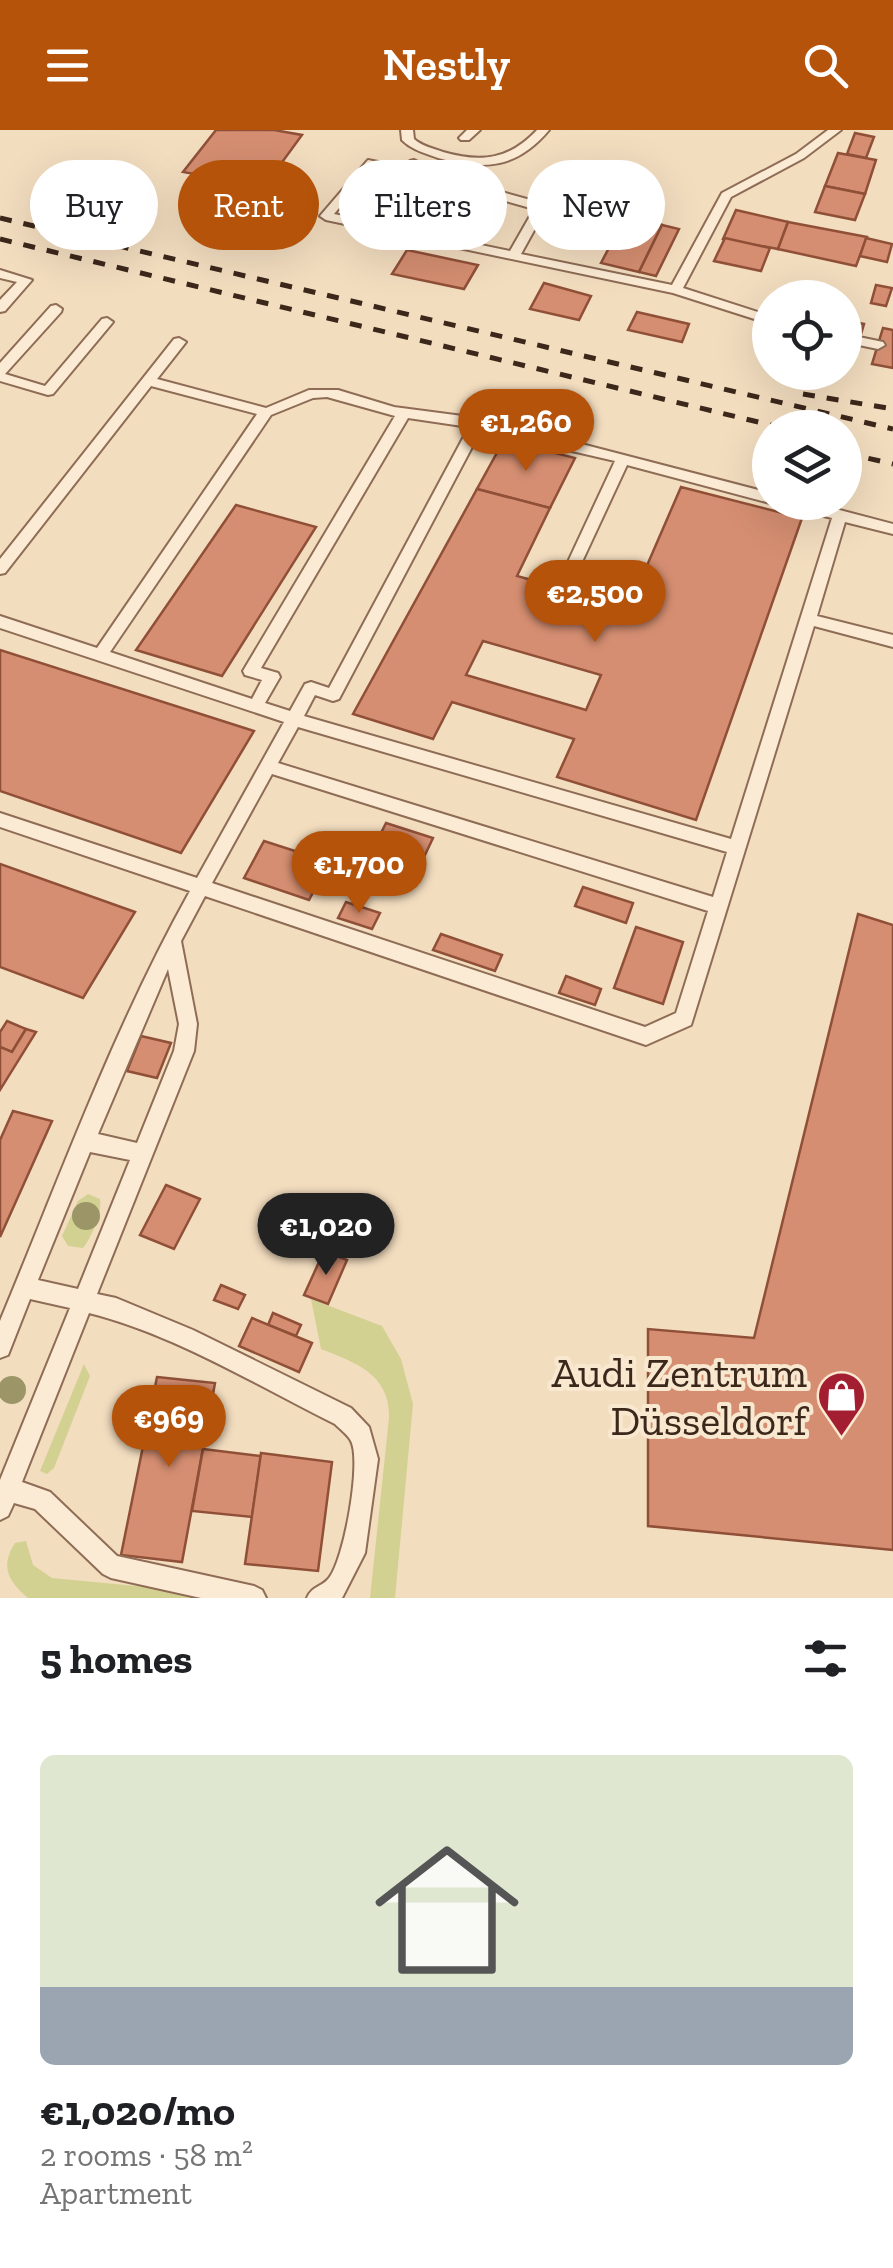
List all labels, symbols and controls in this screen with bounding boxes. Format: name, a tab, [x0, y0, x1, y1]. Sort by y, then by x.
icon: menu	[40, 38, 95, 93]
text: Nestly	[383, 38, 510, 92]
icon: search	[798, 38, 853, 93]
chip: Buy	[30, 160, 158, 250]
chip: Rent	[178, 160, 319, 250]
chip: Filters	[339, 160, 507, 250]
chip: New	[527, 160, 665, 250]
map controls	[752, 280, 862, 520]
button: locate	[752, 280, 862, 390]
pin: €1,260	[445, 389, 607, 474]
text: €1,260	[480, 402, 572, 440]
button: layers	[752, 410, 862, 520]
pin: €2,500	[514, 560, 676, 645]
text: €2,500	[547, 573, 643, 611]
pin: €1,700	[278, 831, 440, 916]
text: €1,700	[314, 844, 404, 882]
pin: €1,020	[245, 1193, 407, 1278]
text: €1,020	[279, 1206, 373, 1244]
place label: Audi Zentrum Düsseldorf	[552, 1347, 810, 1446]
shop icon: Audi Zentrum Düsseldorf	[816, 1370, 868, 1438]
pin: €969	[110, 1385, 228, 1470]
text: €969	[134, 1398, 204, 1436]
icon: filters	[798, 1631, 853, 1686]
text: 5 homes	[40, 1633, 193, 1684]
icon: home	[357, 1820, 537, 2000]
text: €1,020/mo	[40, 2085, 235, 2136]
text: 2 rooms · 58 m²	[40, 2136, 253, 2174]
text: Apartment	[40, 2174, 192, 2212]

